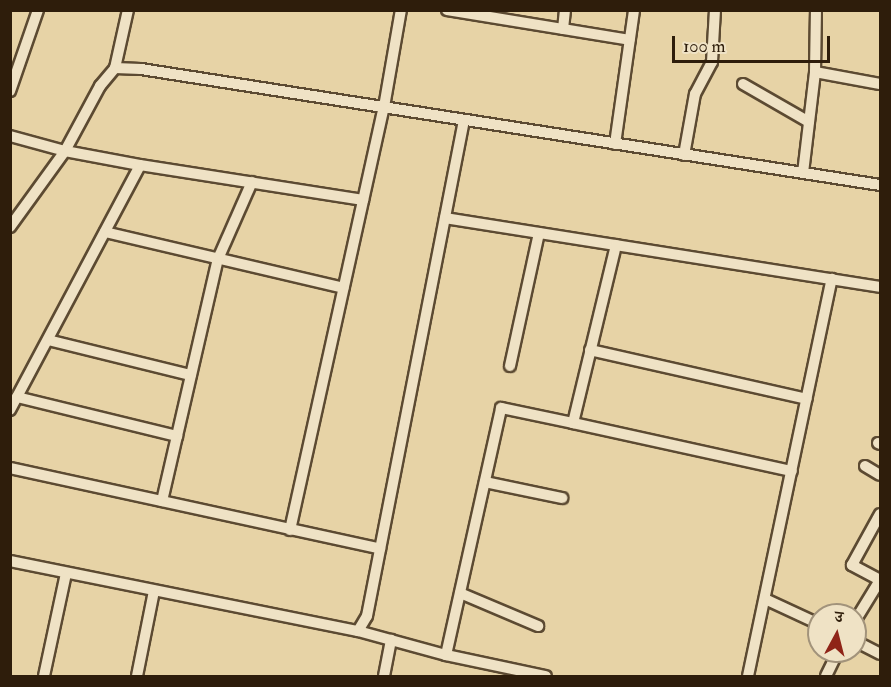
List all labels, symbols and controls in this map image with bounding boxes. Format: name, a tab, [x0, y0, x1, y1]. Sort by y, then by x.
scale bar	[675, 24, 832, 62]
text: 100 m	[683, 35, 726, 58]
north arrow	[807, 603, 867, 663]
text: उ	[834, 607, 844, 628]

